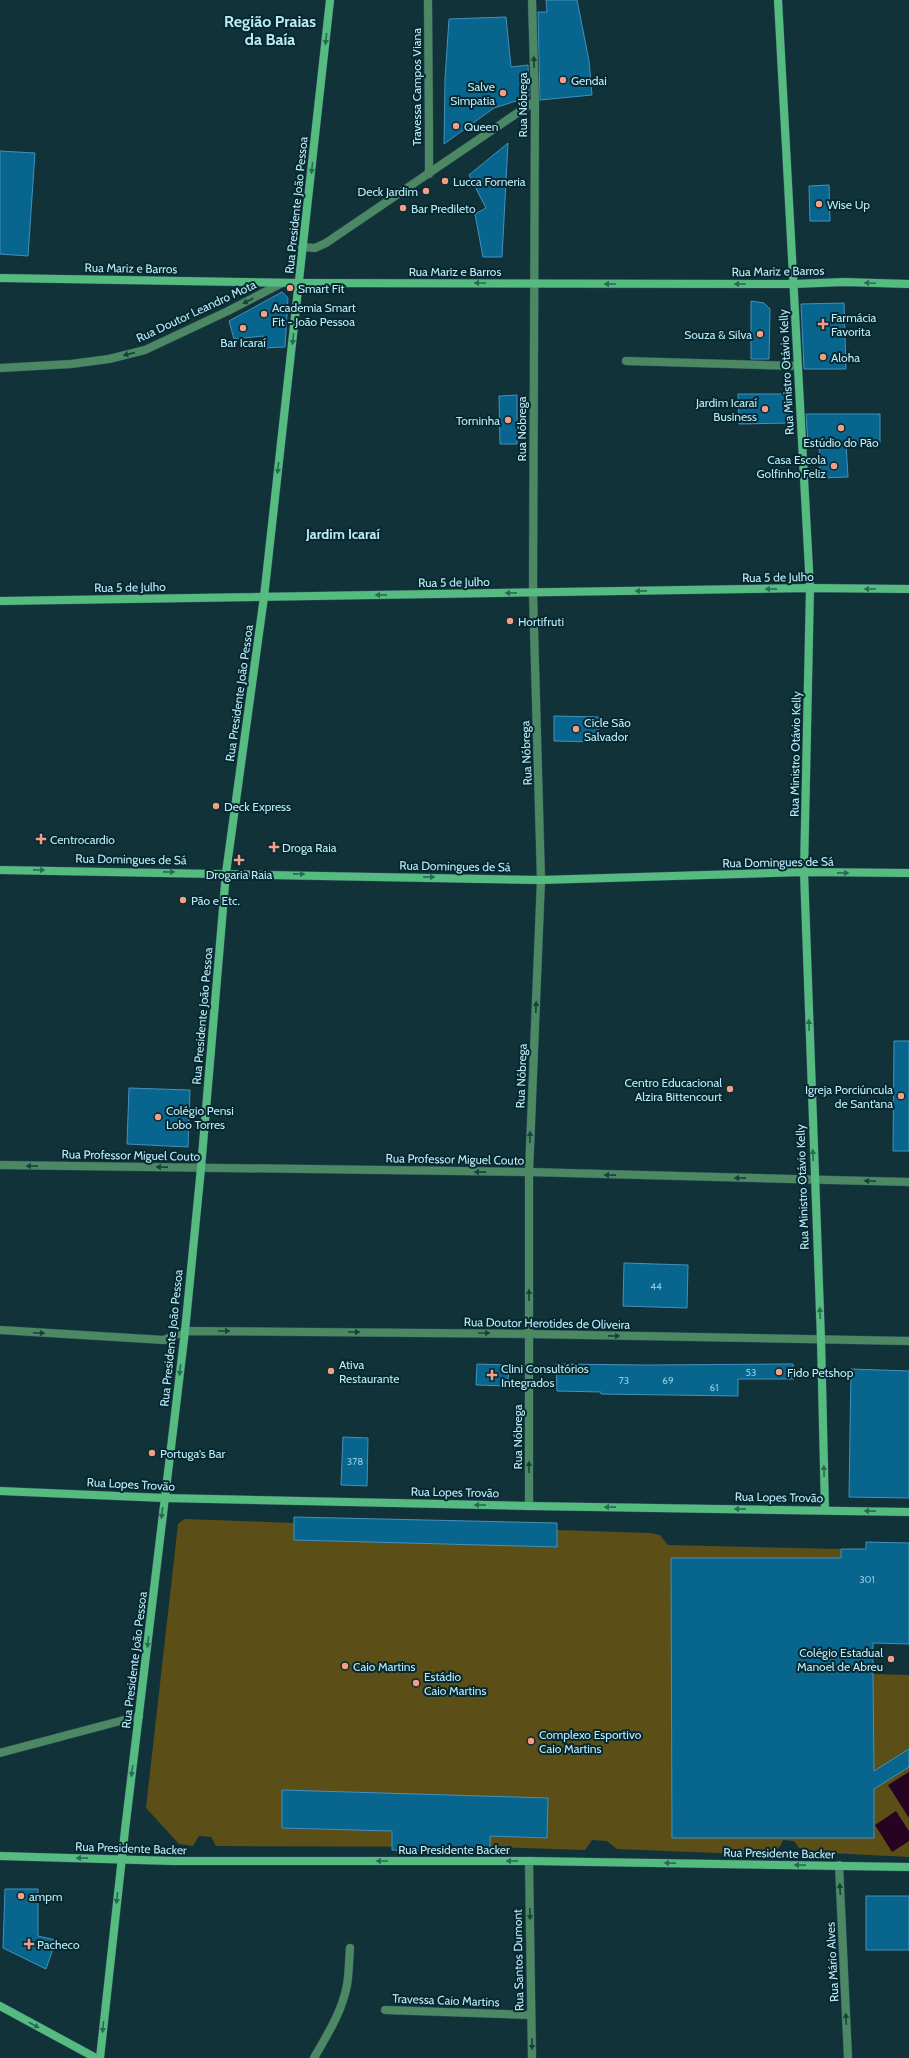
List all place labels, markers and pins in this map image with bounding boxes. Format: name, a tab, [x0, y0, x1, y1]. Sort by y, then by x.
place label: Gendai	[571, 73, 607, 88]
marker: Gendai	[558, 75, 568, 85]
place label: Salve Simpatia	[450, 79, 495, 108]
marker: Salve Simpatia	[498, 88, 508, 98]
place label: Queen	[464, 119, 499, 134]
marker: Queen	[451, 121, 461, 131]
place label: Lucca Forneria	[453, 174, 526, 189]
marker: Lucca Forneria	[440, 176, 450, 186]
place label: Deck Jardim	[358, 184, 418, 199]
marker: Deck Jardim	[421, 186, 431, 196]
place label: Wise Up	[827, 197, 870, 212]
marker: Wise Up	[814, 199, 824, 209]
place label: Bar Predileto	[411, 201, 476, 216]
marker: Bar Predileto	[398, 203, 408, 213]
place label: Smart Fit	[298, 281, 345, 296]
marker: Smart Fit	[285, 283, 295, 293]
place label: Academia Smart Fit - João Pessoa	[272, 300, 356, 329]
marker: Academia Smart Fit - João Pessoa	[259, 309, 269, 319]
place label: Farmácia Favorita	[831, 310, 876, 339]
marker: Farmácia Favorita	[818, 319, 828, 329]
marker: Bar Icaraí	[238, 323, 248, 333]
place label: Souza & Silva	[684, 327, 752, 342]
marker: Souza & Silva	[755, 329, 765, 339]
place label: Bar Icaraí	[220, 335, 266, 350]
place label: Aloha	[831, 350, 860, 365]
marker: Aloha	[818, 352, 828, 362]
place label: Jardim Icaraí Business	[695, 395, 757, 424]
marker: Jardim Icaraí Business	[760, 404, 770, 414]
place label: Torninha	[456, 413, 500, 428]
marker: Torninha	[503, 415, 513, 425]
marker: Estúdio do Pão	[836, 423, 846, 433]
place label: Estúdio do Pão	[803, 435, 879, 450]
place label: Casa Escola Golfinho Feliz	[757, 452, 826, 481]
marker: Casa Escola Golfinho Feliz	[829, 461, 839, 471]
place label: Hortifruti	[518, 614, 564, 629]
marker: Hortifruti	[505, 616, 515, 626]
place label: Cicle São Salvador	[584, 715, 631, 744]
marker: Cicle São Salvador	[571, 724, 581, 734]
place label: Deck Express	[224, 799, 291, 814]
marker: Deck Express	[211, 801, 221, 811]
place label: Centrocardio	[50, 832, 115, 847]
marker: Centrocardio	[35, 833, 47, 845]
place label: Droga Raia	[282, 840, 337, 855]
marker: Droga Raia	[269, 842, 279, 852]
marker: Drogaria Raia	[234, 855, 244, 865]
place label: Drogaria Raia	[206, 867, 273, 882]
place label: Pão e Etc.	[191, 893, 240, 908]
marker: Pão e Etc.	[178, 895, 188, 905]
place label: Centro Educacional Alzira Bittencourt	[625, 1075, 722, 1104]
place label: Igreja Porciúncula de Sant’ana	[805, 1082, 893, 1111]
marker: Centro Educacional Alzira Bittencourt	[725, 1084, 735, 1094]
marker: Igreja Porciúncula de Sant’ana	[896, 1091, 906, 1101]
place label: Colégio Pensi Lobo Torres	[166, 1103, 234, 1132]
marker: Colégio Pensi Lobo Torres	[153, 1112, 163, 1122]
place label: Ativa Restaurante	[339, 1357, 399, 1386]
place label: Clini Consultórios Integrados	[501, 1361, 589, 1390]
place label: Fido Petshop	[787, 1365, 854, 1380]
marker: Ativa Restaurante	[326, 1366, 336, 1376]
marker: Fido Petshop	[774, 1367, 784, 1377]
marker: Clini Consultórios Integrados	[486, 1369, 498, 1381]
place label: Portuga's Bar	[160, 1446, 225, 1461]
marker: Portuga's Bar	[147, 1448, 157, 1458]
place label: Colégio Estadual Manoel de Abreu	[797, 1645, 883, 1674]
marker: Colégio Estadual Manoel de Abreu	[886, 1654, 896, 1664]
place label: Caio Martins	[353, 1659, 416, 1674]
marker: Caio Martins	[340, 1661, 350, 1671]
place label: Estádio Caio Martins	[424, 1669, 487, 1698]
marker: Estádio Caio Martins	[411, 1678, 421, 1688]
place label: Complexo Esportivo Caio Martins	[539, 1727, 642, 1756]
marker: Complexo Esportivo Caio Martins	[526, 1736, 536, 1746]
place label: ampm	[29, 1889, 63, 1904]
marker: ampm	[16, 1891, 26, 1901]
place label: Pacheco	[37, 1937, 80, 1952]
marker: Pacheco	[24, 1939, 34, 1949]

